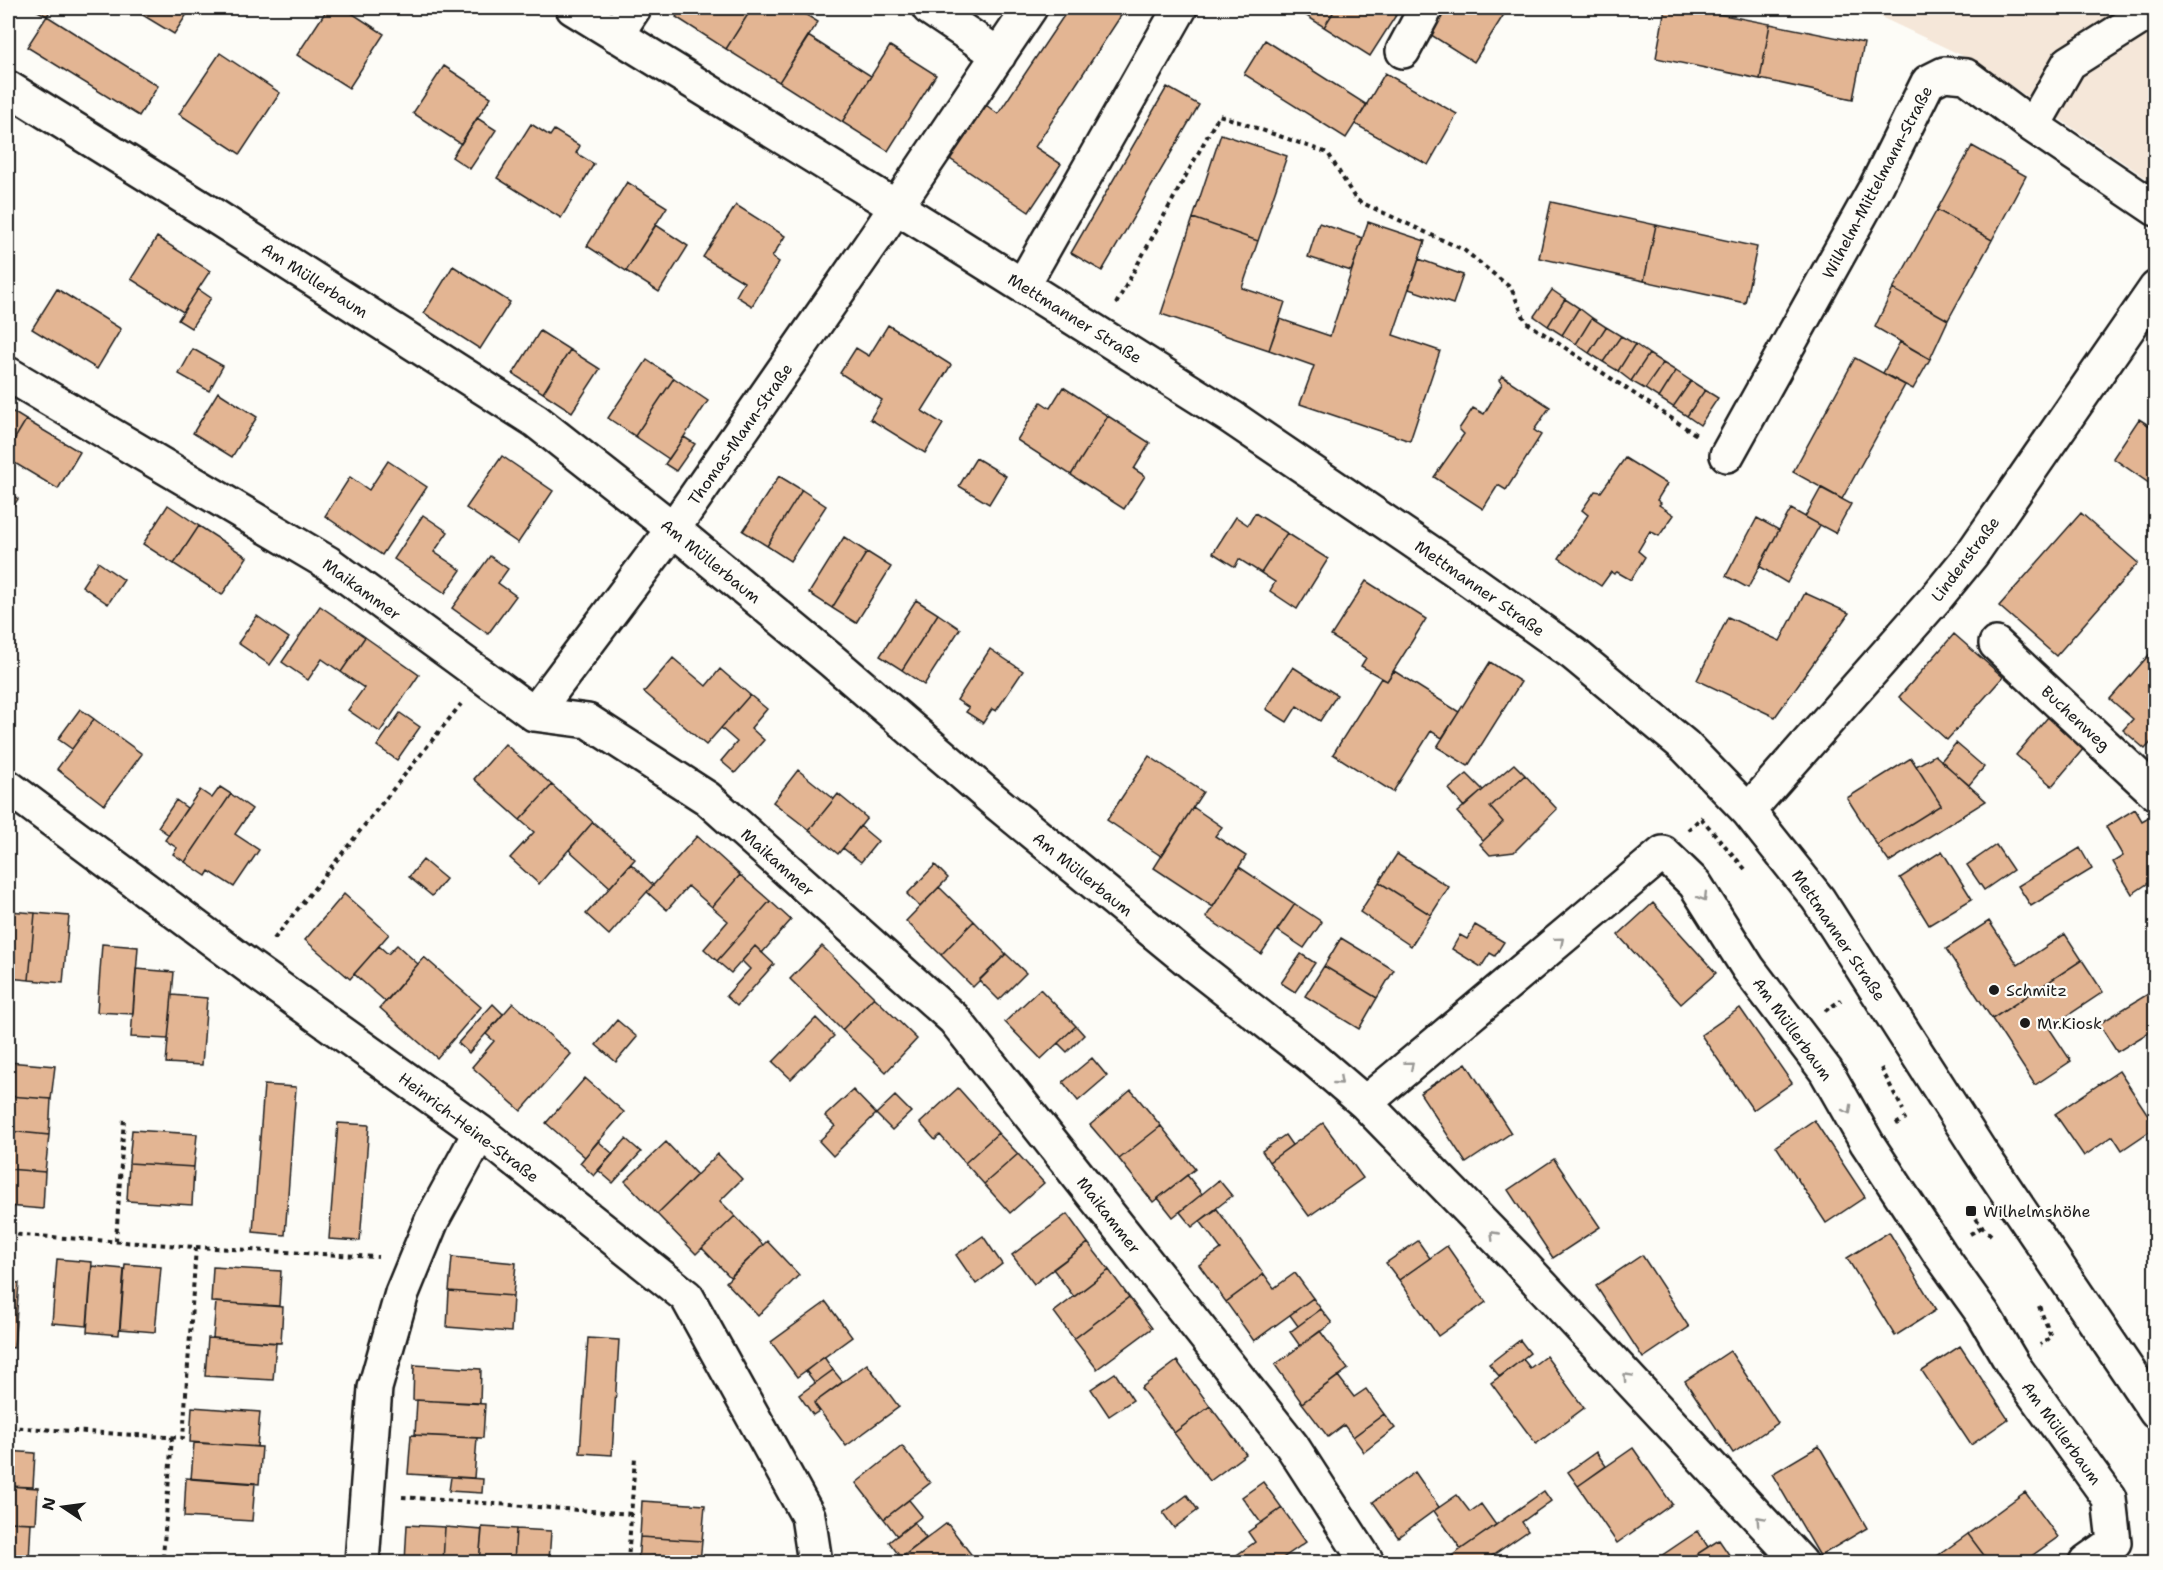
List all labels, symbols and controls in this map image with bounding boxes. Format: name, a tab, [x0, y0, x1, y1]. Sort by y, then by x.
street label: Wilhelm-Mittelmann-Straße	[1818, 82, 1937, 282]
street label: Am Müllerbaum	[258, 238, 372, 323]
street label: Mettmanner Straße	[1004, 269, 1146, 368]
street label: Thomas-Mann-Straße	[683, 359, 797, 509]
street label: Lindenstraße	[1926, 512, 2004, 606]
street label: Am Müllerbaum	[656, 515, 765, 608]
street label: Mettmanner Straße	[1411, 536, 1549, 641]
street label: Maikammer	[318, 554, 405, 625]
street label: Buchenweg	[2037, 681, 2115, 756]
street label: Maikammer	[736, 824, 819, 901]
street label: Am Müllerbaum	[1028, 828, 1137, 921]
street label: Mettmanner Straße	[1787, 866, 1890, 1005]
one-way arrow	[1696, 891, 1708, 901]
one-way arrow	[1553, 937, 1564, 948]
street label: Am Müllerbaum	[1748, 973, 1837, 1085]
place label: Schmitz	[2006, 980, 2067, 1001]
marker: Schmitz	[1987, 983, 2001, 997]
place label: Mr.Kiosk	[2037, 1013, 2102, 1034]
marker: Mr.Kiosk	[2018, 1016, 2032, 1030]
one-way arrow	[1403, 1062, 1414, 1073]
street label: Heinrich-Heine-Straße	[394, 1068, 543, 1187]
one-way arrow	[1332, 1074, 1343, 1085]
one-way arrow	[1841, 1104, 1852, 1114]
street label: Maikammer	[1072, 1173, 1145, 1258]
place label: Wilhelmshöhe	[1983, 1201, 2091, 1222]
marker: Wilhelmshöhe	[1964, 1204, 1978, 1218]
one-way arrow	[1490, 1232, 1501, 1243]
one-way arrow	[1623, 1374, 1634, 1384]
street label: Am Müllerbaum	[2017, 1377, 2106, 1489]
north arrow	[33, 1477, 93, 1537]
text: N	[37, 1495, 61, 1512]
one-way arrow	[1756, 1516, 1767, 1526]

